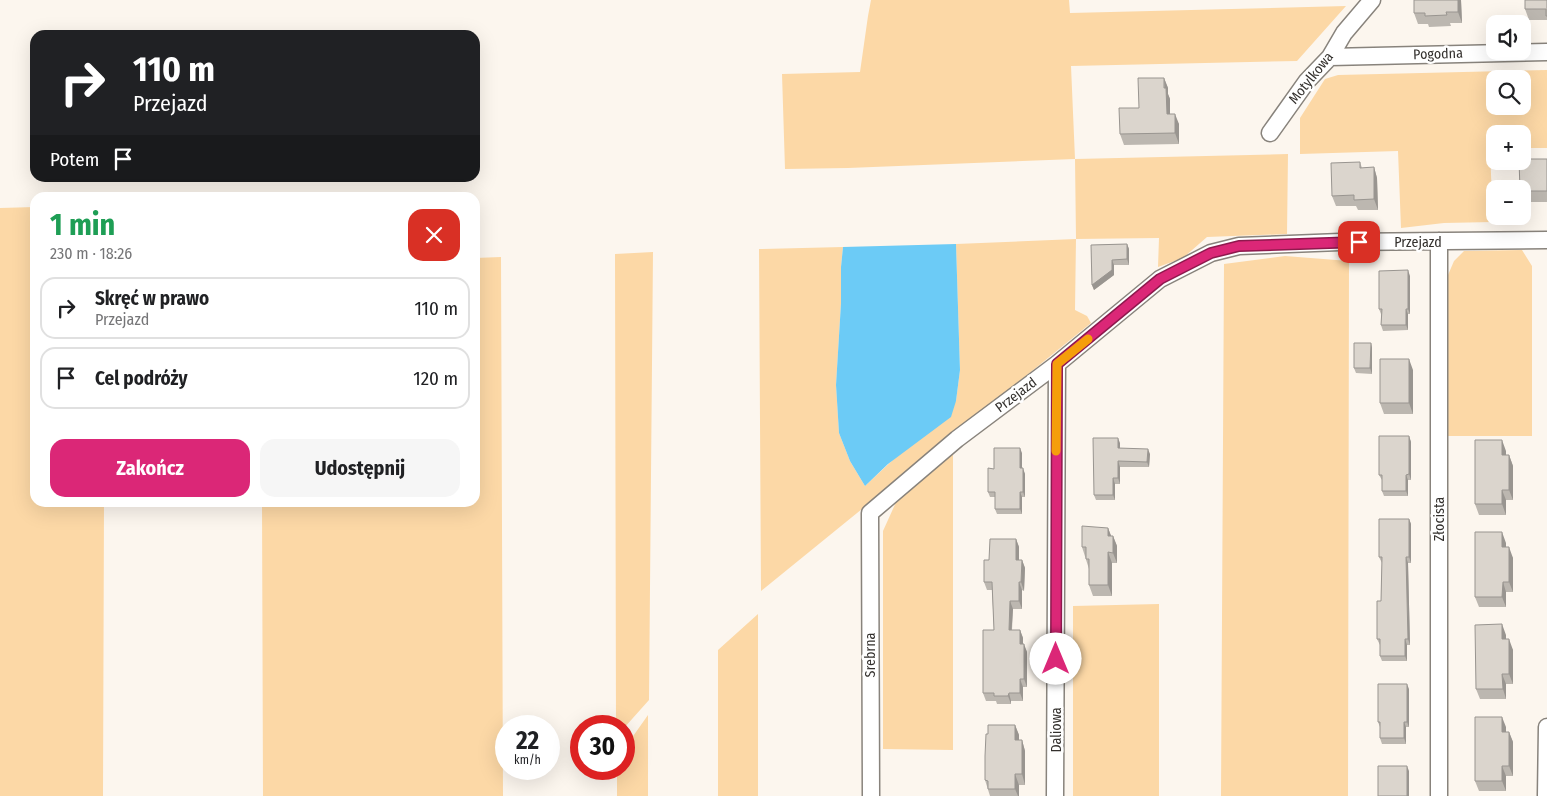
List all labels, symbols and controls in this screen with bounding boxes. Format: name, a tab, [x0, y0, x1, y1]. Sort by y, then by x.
map controls	[1486, 15, 1531, 225]
button: sound	[1486, 15, 1531, 60]
street label: Pogodna	[1413, 45, 1463, 63]
text: 110 m	[133, 48, 215, 90]
street label: Motylkowa	[1285, 49, 1337, 107]
icon: right	[50, 50, 115, 115]
button: search	[1486, 70, 1531, 115]
text: Przejazd	[133, 90, 208, 117]
button: +	[1486, 125, 1531, 170]
icon: arrive	[109, 145, 137, 173]
text: Potem	[50, 148, 99, 171]
button: −	[1486, 180, 1531, 225]
text: 1 min	[50, 207, 115, 243]
button: close	[408, 209, 460, 261]
pin	[1338, 221, 1380, 263]
icon: arrive	[1345, 228, 1373, 256]
street label: Przejazd	[1394, 234, 1442, 251]
text: 230 m · 18:26	[50, 244, 132, 263]
text: Skręć w prawo	[95, 287, 209, 310]
icon: right	[52, 294, 80, 322]
text: 110 m	[414, 297, 458, 320]
text: Przejazd	[95, 310, 149, 329]
icon: arrive	[52, 364, 80, 392]
text: Cel podróży	[95, 367, 188, 390]
text: 120 m	[413, 367, 458, 390]
street label: Przejazd	[992, 374, 1040, 416]
button: Zakończ	[50, 439, 250, 497]
button: Udostępnij	[260, 439, 460, 497]
street label: Złocista	[1431, 497, 1448, 541]
street label: Srebrna	[862, 632, 879, 677]
position arrow	[1029, 632, 1081, 684]
street label: Daliowa	[1048, 707, 1065, 753]
speed limit sign: 30	[570, 715, 635, 780]
text: 22	[516, 726, 539, 756]
text: km/h	[514, 753, 541, 767]

